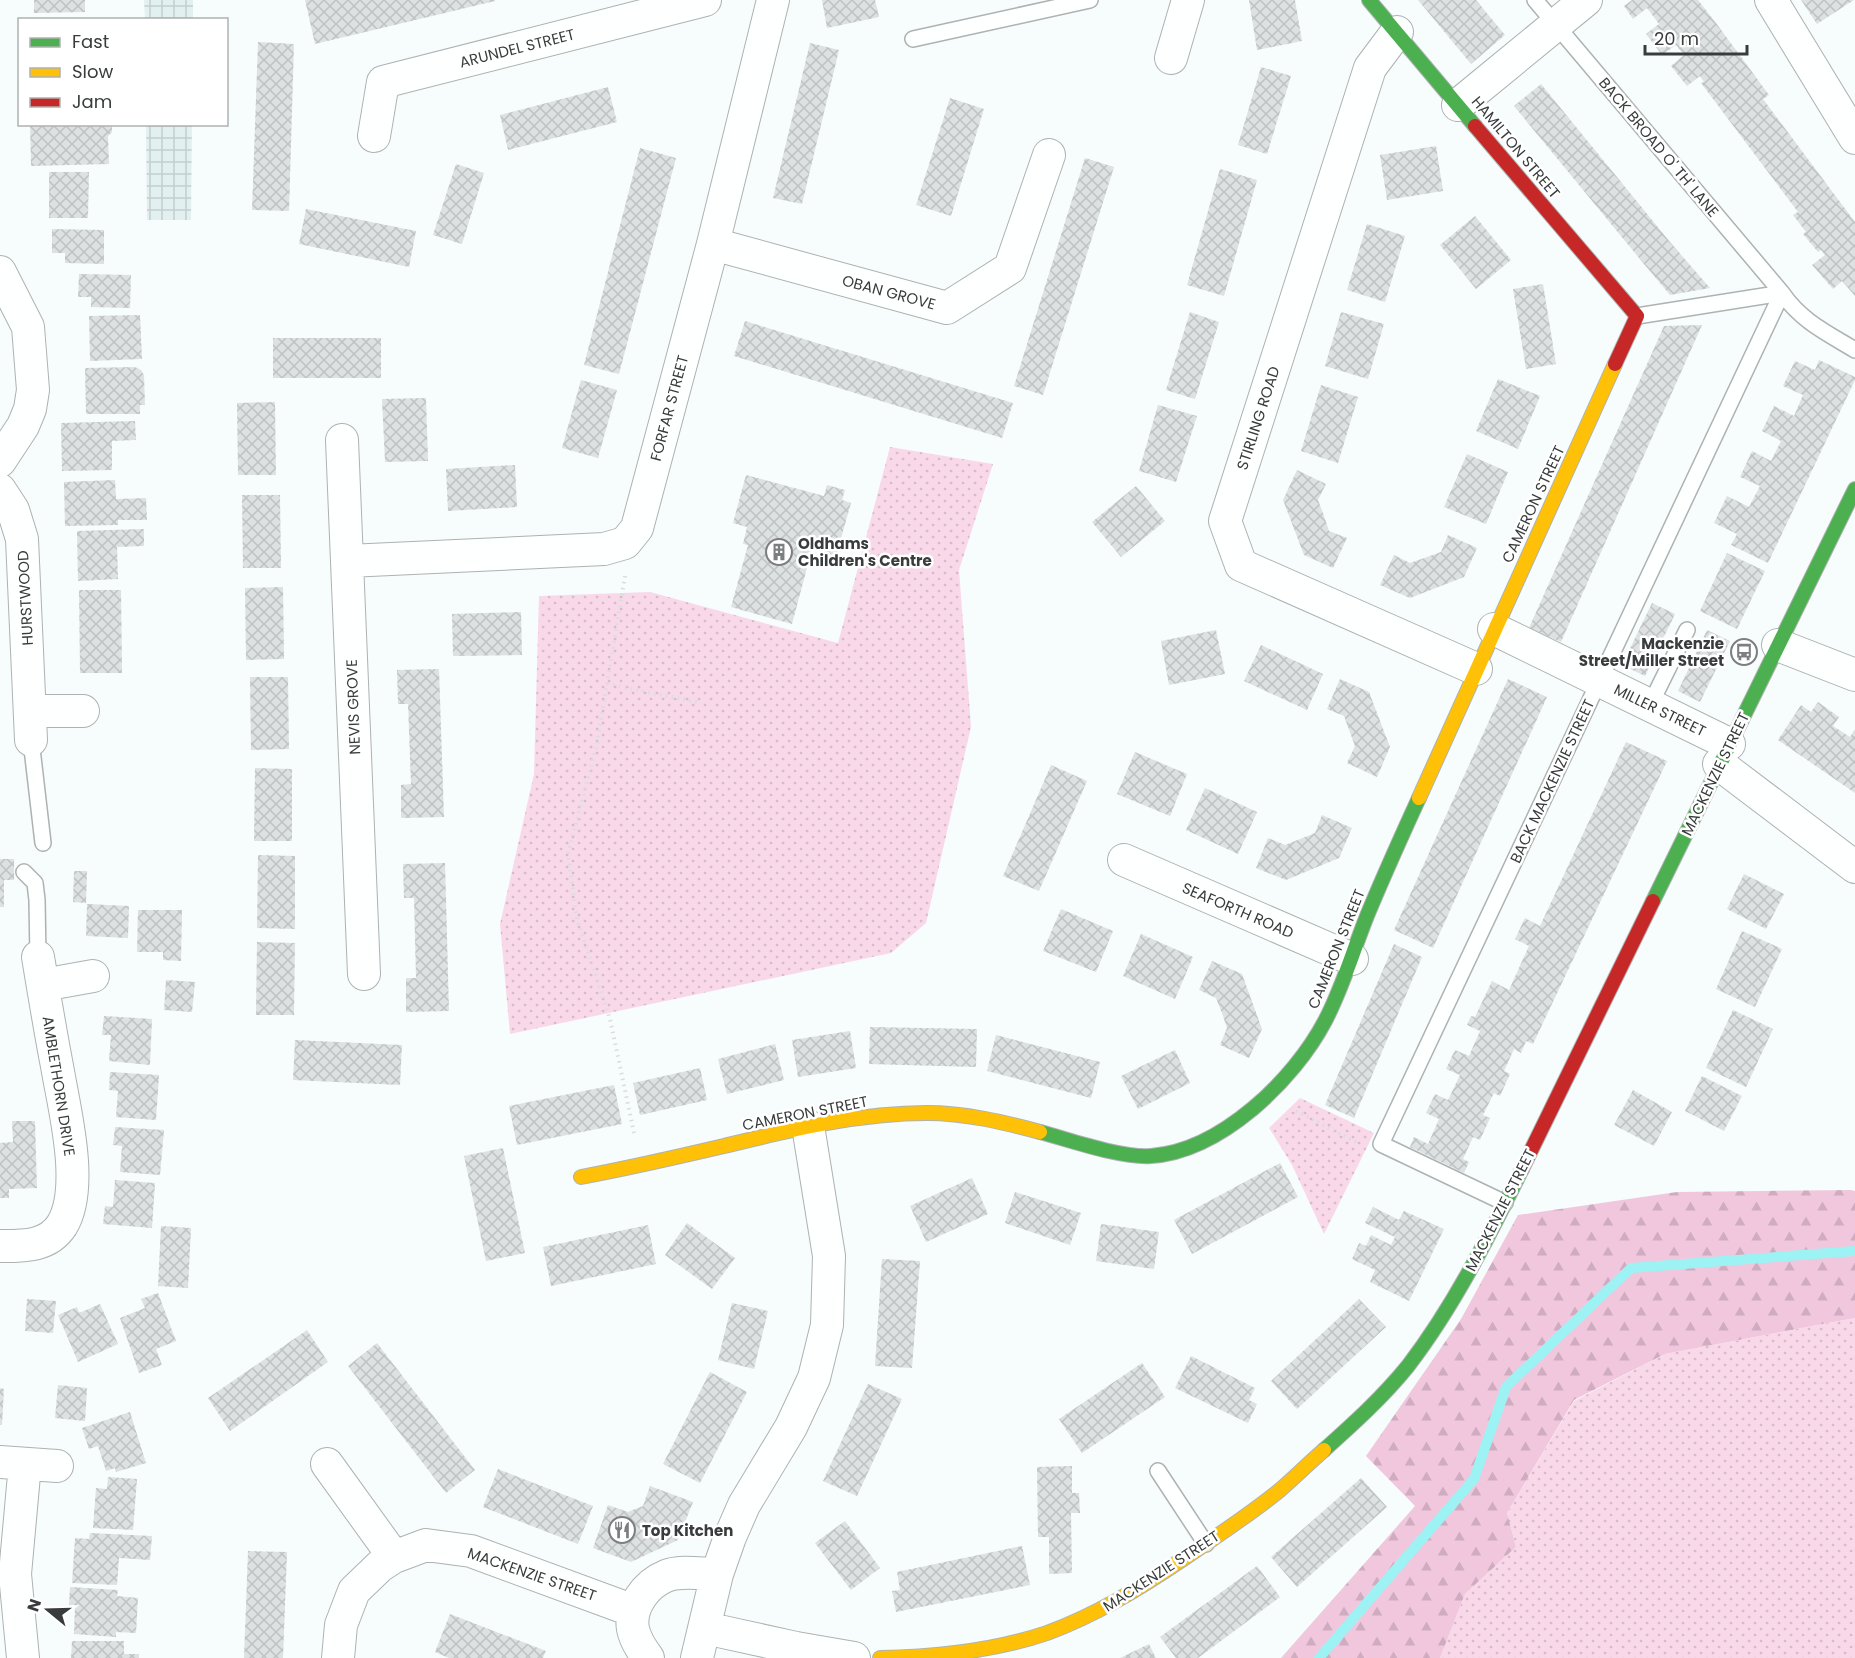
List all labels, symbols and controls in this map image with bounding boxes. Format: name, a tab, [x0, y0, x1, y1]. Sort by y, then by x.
legend	[18, 18, 228, 126]
scale bar	[1645, 18, 1747, 56]
street label: ARUNDEL STREET	[457, 24, 577, 72]
text: 20 m	[1654, 26, 1699, 51]
text: Fast	[72, 29, 109, 54]
text: Slow	[72, 59, 114, 84]
street label: BACK BROAD O' TH' LANE	[1594, 73, 1724, 221]
text: Jam	[72, 89, 112, 114]
street label: HAMILTON STREET	[1467, 91, 1565, 203]
street label: OBAN GROVE	[840, 269, 938, 315]
street label: FORFAR STREET	[645, 353, 693, 463]
street label: STIRLING ROAD	[1231, 364, 1285, 472]
street label: CAMERON STREET	[1497, 442, 1569, 566]
place label: Oldhams Children's Centre	[798, 533, 932, 571]
building icon: Oldhams Children's Centre	[764, 537, 794, 567]
street label: HURSTWOOD	[12, 550, 38, 646]
place label: Mackenzie Street/Miller Street	[1579, 633, 1724, 671]
bus stop icon: Mackenzie Street/Miller Street	[1729, 637, 1759, 667]
street label: NEVIS GROVE	[341, 659, 365, 755]
street label: MILLER STREET	[1610, 679, 1710, 741]
street label: BACK MACKENZIE STREET	[1505, 696, 1599, 866]
street label: MACKENZIE STREET	[1676, 709, 1754, 839]
street label: SEAFORTH ROAD	[1179, 877, 1297, 943]
street label: CAMERON STREET	[1302, 886, 1370, 1012]
street label: AMBLETHORN DRIVE	[38, 1014, 80, 1158]
street label: CAMERON STREET	[741, 1091, 869, 1135]
street label: MACKENZIE STREET	[1460, 1145, 1540, 1275]
restaurant icon: Top Kitchen	[607, 1515, 637, 1545]
place label: Top Kitchen	[642, 1520, 733, 1541]
street label: MACKENZIE STREET	[1099, 1525, 1223, 1617]
street label: MACKENZIE STREET	[465, 1542, 599, 1606]
north arrow	[18, 1580, 78, 1640]
text: N	[21, 1596, 47, 1615]

